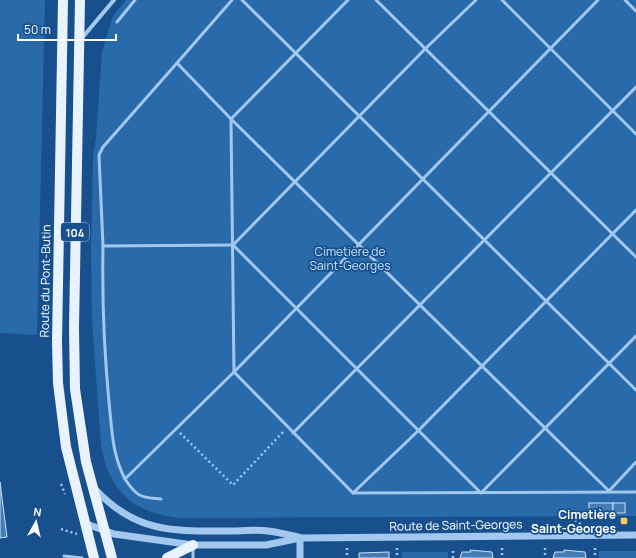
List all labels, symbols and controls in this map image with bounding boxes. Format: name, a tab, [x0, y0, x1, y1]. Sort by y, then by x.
scale bar	[18, 16, 116, 42]
text: 50 m	[24, 21, 51, 38]
road number: 104	[61, 223, 89, 241]
street label: Route du Pont-Butin	[36, 224, 54, 338]
park label: Cimetière de Saint-Georges	[310, 243, 390, 274]
north arrow	[16, 502, 56, 542]
text: N	[33, 504, 43, 520]
place label: Cimetière Saint-Georges	[531, 506, 616, 537]
street label: Route de Saint-Georges	[389, 515, 523, 535]
marker: Cimetière Saint-Georges	[619, 516, 629, 526]

